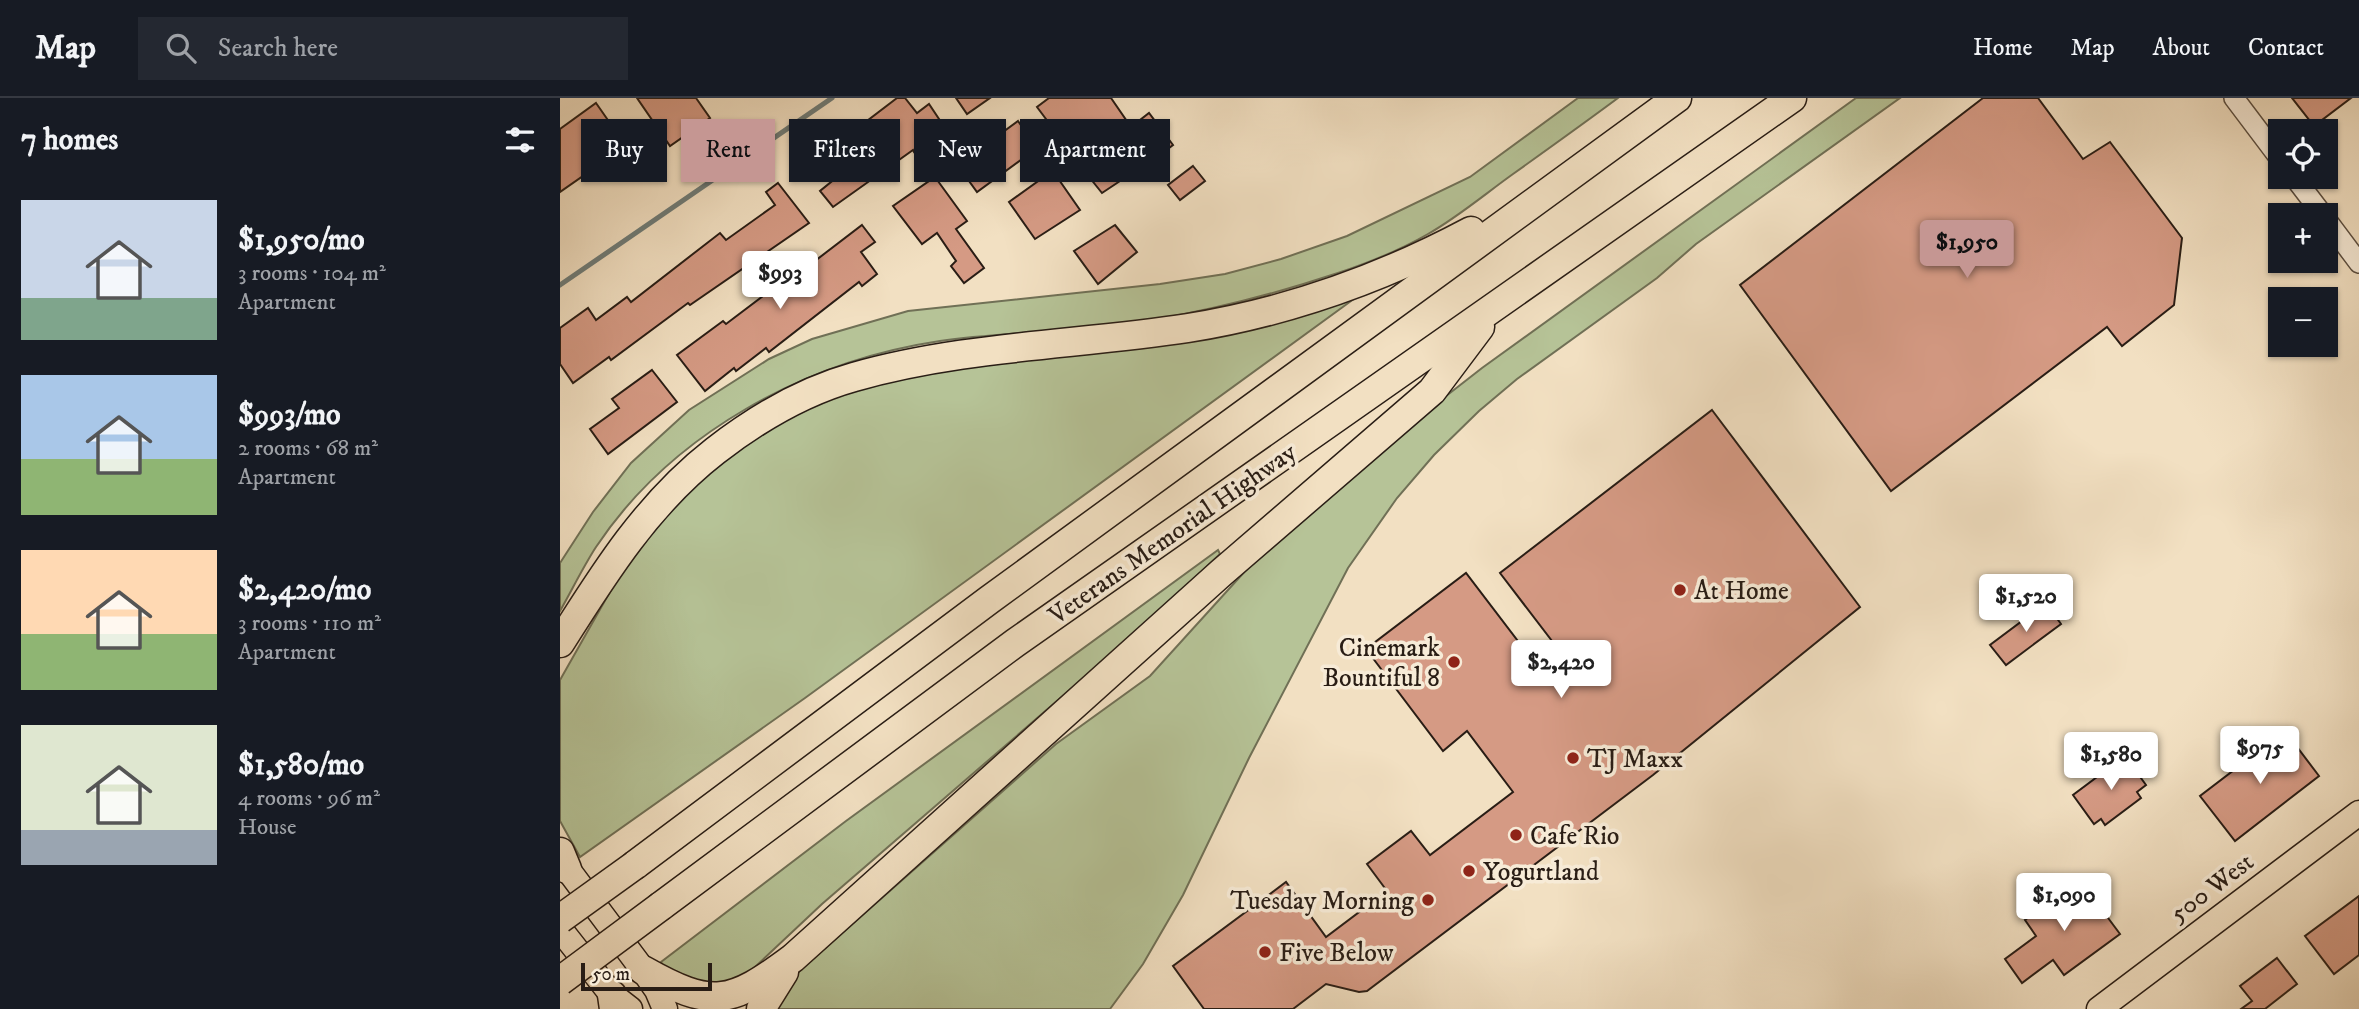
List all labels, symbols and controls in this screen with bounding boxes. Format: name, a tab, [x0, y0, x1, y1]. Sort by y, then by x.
search box	[138, 17, 628, 80]
text: Map	[35, 28, 96, 69]
icon: search	[162, 29, 200, 67]
text: Search here	[218, 32, 338, 65]
text: Home	[1973, 33, 2032, 63]
text: Map	[2070, 33, 2115, 63]
text: About	[2153, 33, 2210, 63]
text: Contact	[2248, 33, 2324, 63]
chip: Buy	[581, 119, 667, 182]
chip: Rent	[681, 119, 775, 182]
chip: Filters	[789, 119, 900, 182]
chip: New	[914, 119, 1006, 182]
chip: Apartment	[1020, 119, 1170, 182]
map controls	[2268, 119, 2338, 357]
button: locate	[2268, 119, 2338, 189]
icon: filters	[501, 121, 539, 159]
text: 7 homes	[21, 122, 118, 159]
button: +	[2268, 203, 2338, 273]
pin: $1,950	[1910, 220, 2024, 280]
text: $1,950/mo	[238, 222, 365, 259]
icon: home	[77, 228, 161, 312]
text: $1,950	[1936, 228, 1998, 257]
pin: $993	[739, 252, 821, 311]
text: 3 rooms · 104 m²	[238, 259, 386, 288]
text: $993	[758, 259, 802, 288]
button: −	[2268, 287, 2338, 357]
text: Apartment	[238, 288, 336, 317]
text: $993/mo	[238, 397, 341, 434]
icon: home	[77, 403, 161, 487]
text: 2 rooms · 68 m²	[238, 434, 378, 463]
street label: Veterans Memorial Highway	[1042, 436, 1304, 633]
text: Apartment	[238, 463, 336, 492]
text: $2,420/mo	[238, 572, 371, 609]
pin: $1,520	[1969, 574, 2083, 634]
place label: At Home	[1694, 575, 1789, 608]
icon: home	[77, 578, 161, 662]
marker: At Home	[1672, 582, 1688, 598]
text: $1,520	[1995, 582, 2057, 611]
text: 3 rooms · 110 m²	[238, 609, 381, 638]
place label: Cinemark Bountiful 8	[1323, 632, 1440, 695]
text: Apartment	[238, 638, 336, 667]
pin: $2,420	[1504, 640, 1618, 700]
text: $2,420	[1527, 648, 1595, 677]
marker: Cinemark Bountiful 8	[1446, 654, 1462, 670]
pin: $975	[2219, 726, 2301, 786]
pin: $1,580	[2054, 732, 2168, 792]
text: $975	[2236, 734, 2284, 763]
text: $1,580	[2080, 740, 2142, 769]
place label: TJ Maxx	[1587, 743, 1683, 776]
text: $1,580/mo	[238, 747, 364, 784]
marker: TJ Maxx	[1565, 750, 1581, 766]
icon: home	[77, 753, 161, 837]
text: 4 rooms · 96 m²	[238, 784, 380, 813]
text: House	[238, 813, 296, 842]
place label: Cafe Rio	[1530, 820, 1620, 853]
marker: Cafe Rio	[1508, 827, 1524, 843]
street label: 500 West	[2163, 846, 2260, 931]
place label: Yogurtland	[1483, 856, 1599, 889]
marker: Yogurtland	[1461, 863, 1477, 879]
pin: $1,090	[2007, 874, 2121, 933]
text: $1,090	[2032, 881, 2096, 910]
place label: Tuesday Morning	[1230, 885, 1414, 918]
marker: Tuesday Morning	[1420, 892, 1436, 908]
place label: Five Below	[1279, 937, 1394, 970]
marker: Five Below	[1257, 944, 1273, 960]
scale bar	[581, 960, 712, 992]
text: 50 m	[592, 963, 630, 986]

